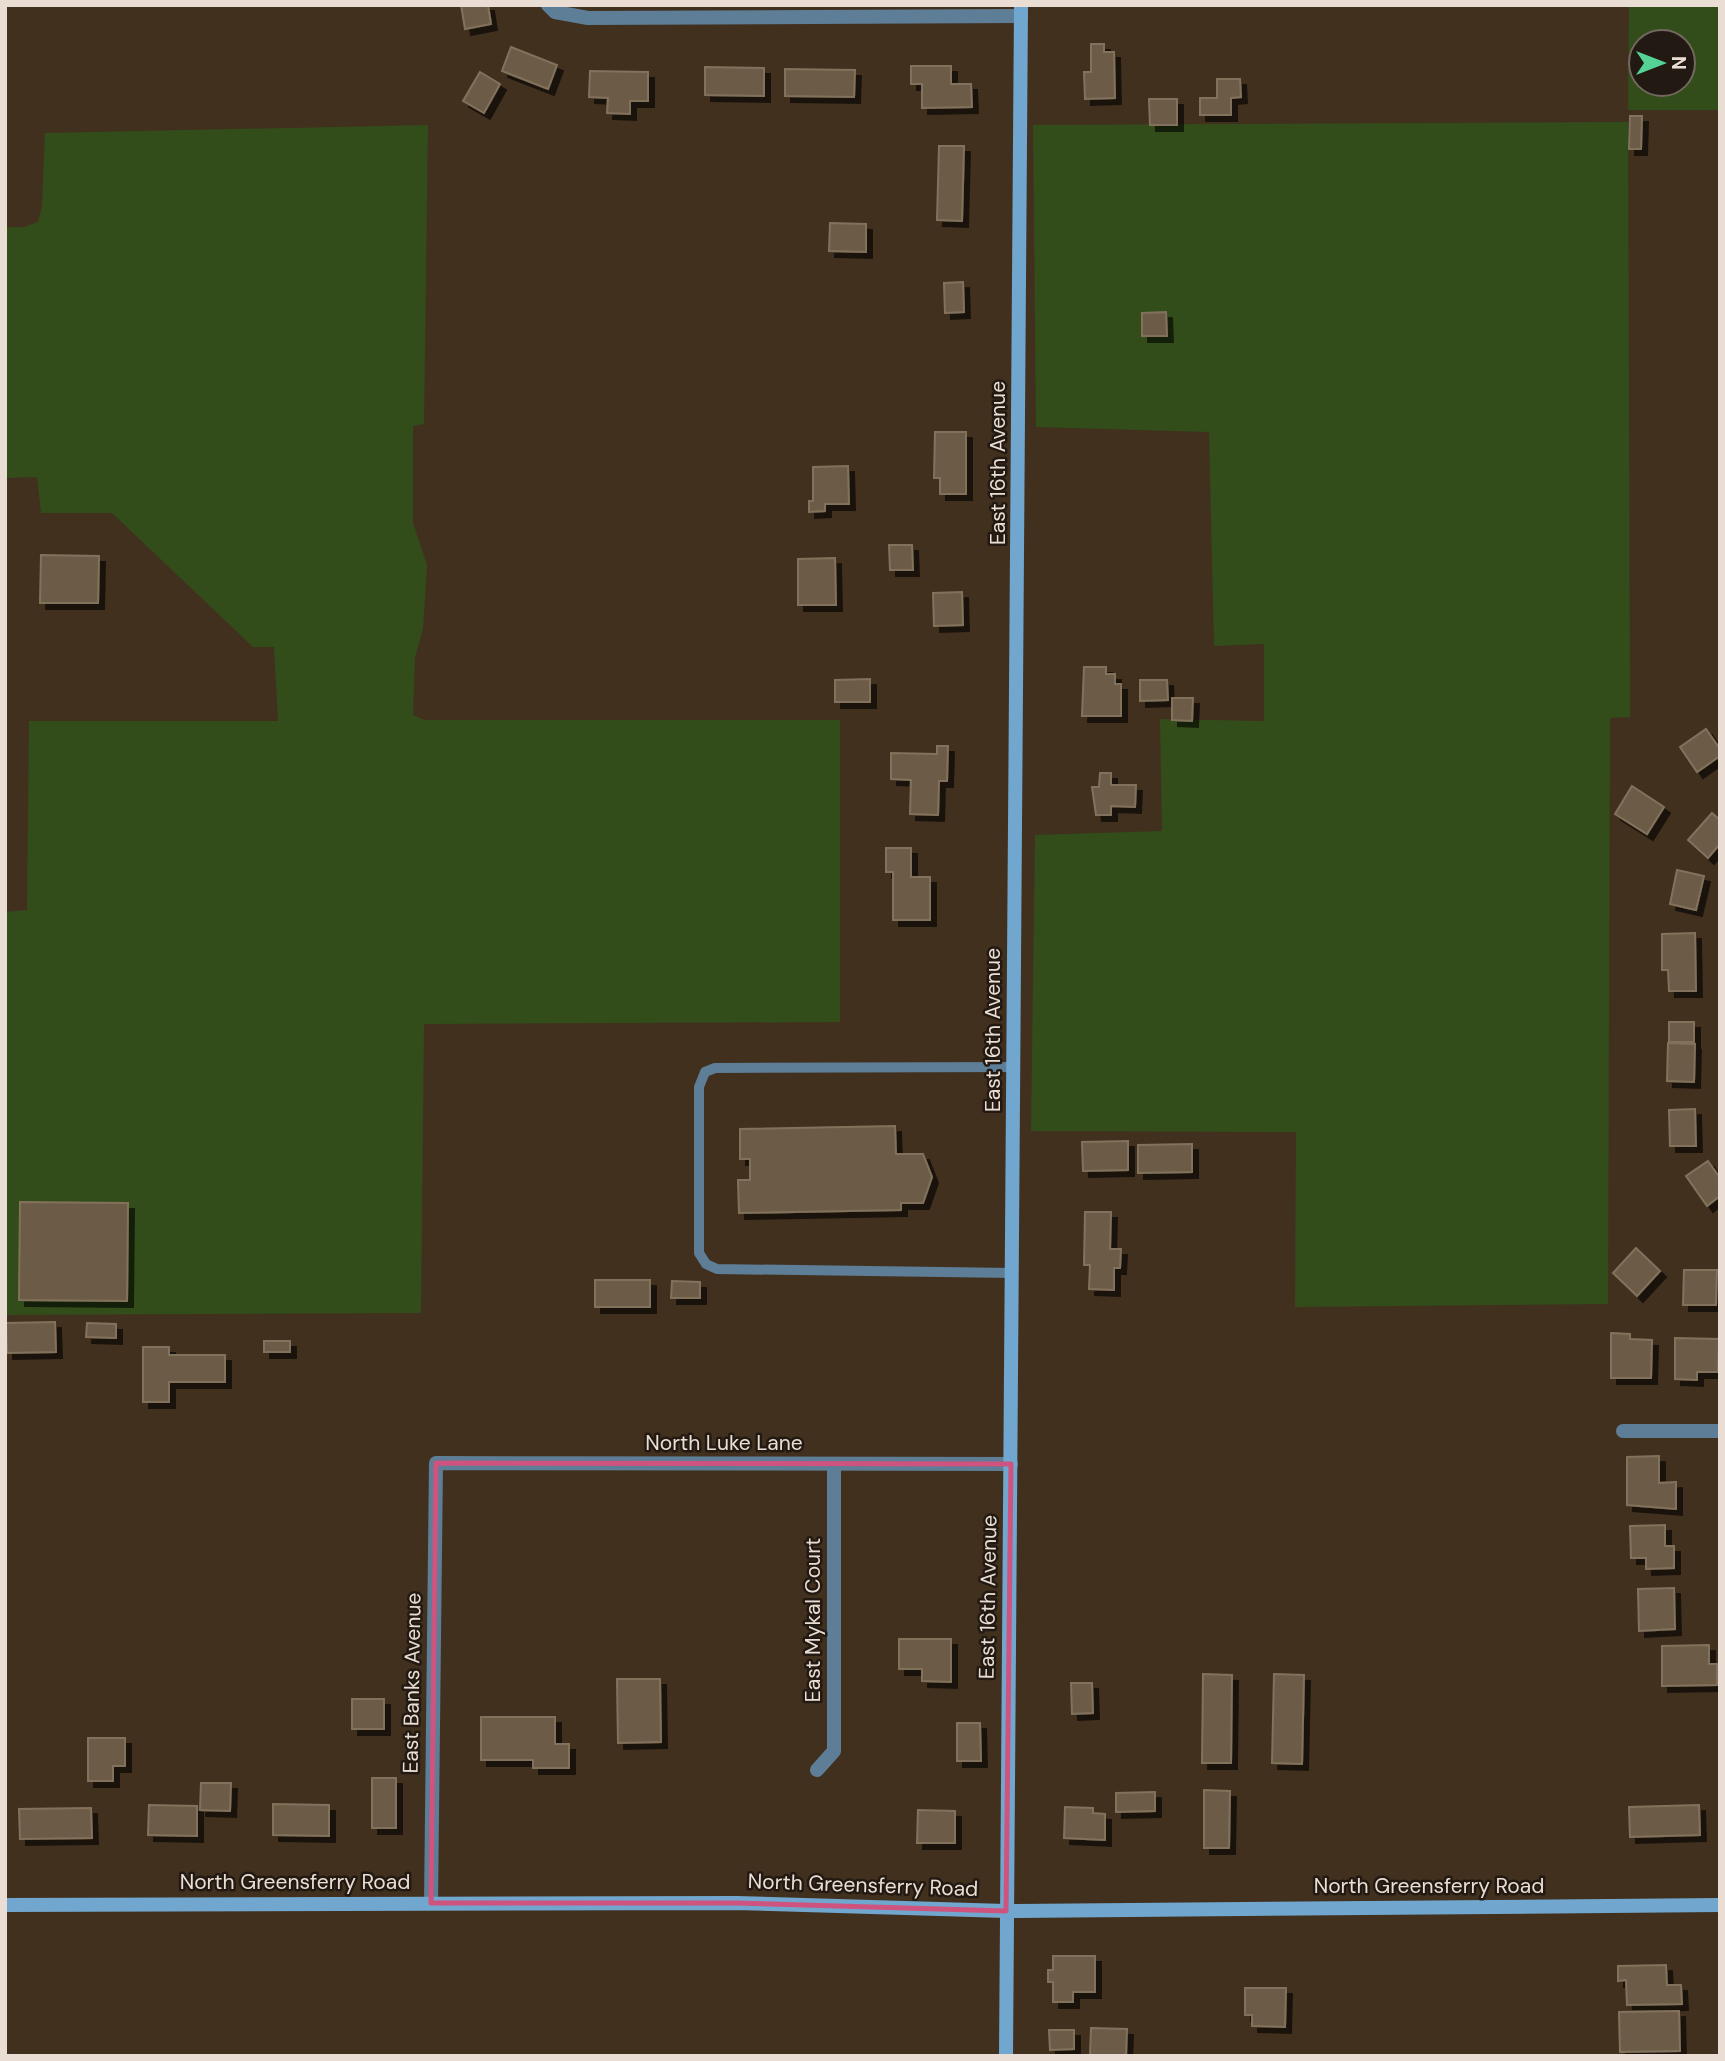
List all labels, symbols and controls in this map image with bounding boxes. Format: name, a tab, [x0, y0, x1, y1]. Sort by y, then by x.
north arrow	[1627, 28, 1697, 98]
text: N	[1666, 56, 1691, 70]
street label: East 16th Avenue	[984, 381, 1012, 545]
street label: East 16th Avenue	[979, 948, 1007, 1112]
street label: North Luke Lane	[645, 1429, 803, 1457]
street label: East 16th Avenue	[973, 1515, 1003, 1679]
street label: East Mykal Court	[799, 1538, 827, 1702]
street label: East Banks Avenue	[396, 1592, 428, 1774]
street label: North Greensferry Road	[747, 1867, 979, 1903]
street label: North Greensferry Road	[180, 1868, 410, 1896]
street label: North Greensferry Road	[1314, 1872, 1544, 1900]

